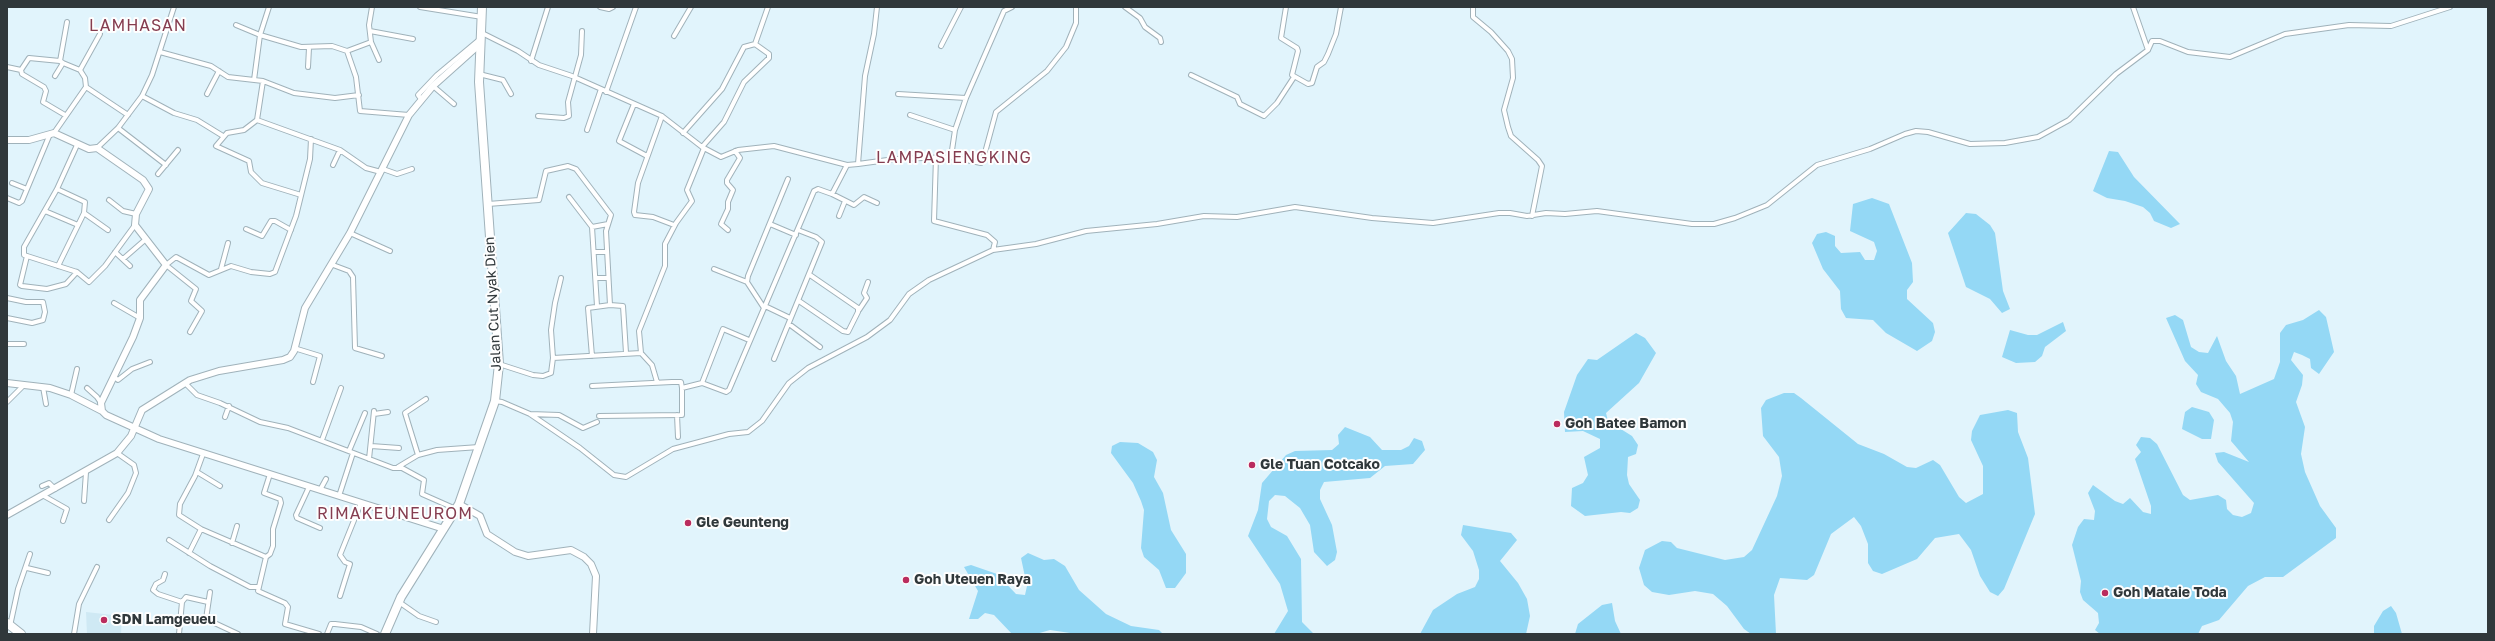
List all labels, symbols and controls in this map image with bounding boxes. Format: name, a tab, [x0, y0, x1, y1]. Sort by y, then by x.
district label: LAMHASAN	[89, 16, 187, 36]
district label: LAMPASIENGKING	[876, 148, 1032, 168]
street label: Jalan Cut Nyak Dien	[481, 236, 505, 372]
place label: Goh Batee Bamon	[1565, 416, 1686, 432]
marker: Goh Batee Bamon	[1552, 419, 1562, 429]
place label: Gle Tuan Cotcako	[1260, 457, 1380, 473]
marker: Gle Tuan Cotcako	[1247, 460, 1257, 470]
district label: RIMAKEUNEUROM	[317, 504, 473, 524]
place label: Gle Geunteng	[696, 515, 789, 531]
marker: Gle Geunteng	[683, 518, 693, 528]
place label: Goh Uteuen Raya	[914, 572, 1031, 588]
marker: Goh Uteuen Raya	[901, 575, 911, 585]
place label: Goh Mataie Toda	[2113, 585, 2227, 601]
marker: Goh Mataie Toda	[2100, 588, 2110, 598]
place label: SDN Lamgeueu	[112, 612, 216, 628]
marker: SDN Lamgeueu	[99, 615, 109, 625]

